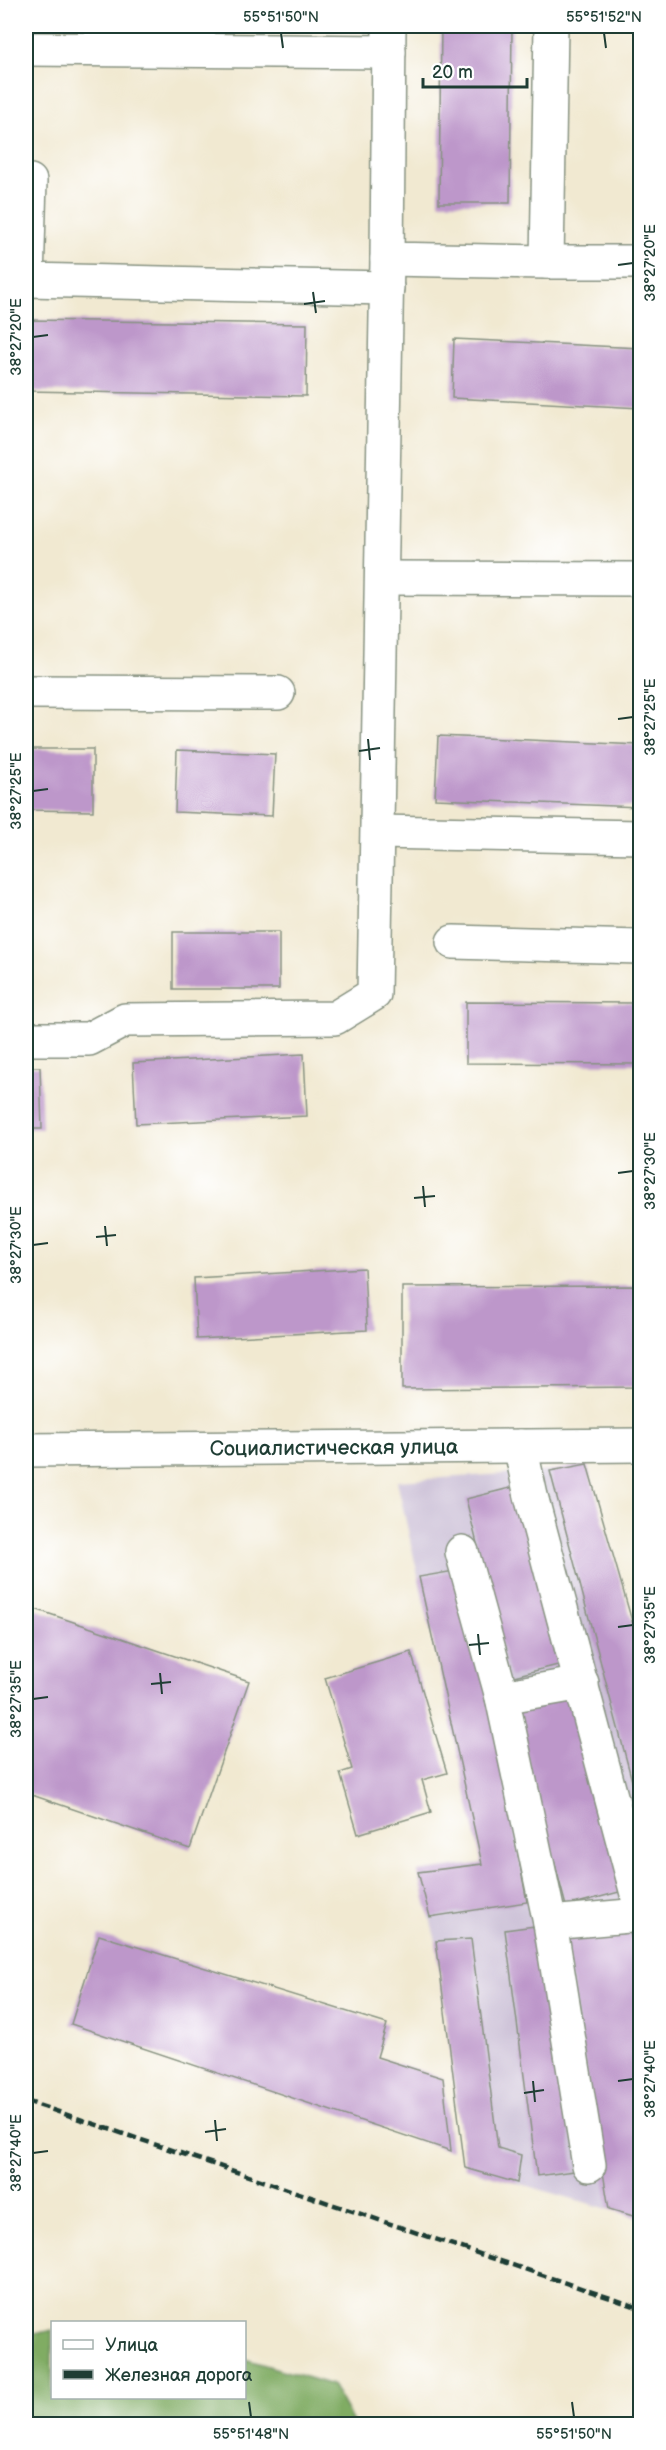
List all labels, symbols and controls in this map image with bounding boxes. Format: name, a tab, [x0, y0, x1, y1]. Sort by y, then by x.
text: 55°51'50"N	[243, 8, 319, 27]
text: 55°51'52"N	[566, 8, 642, 27]
scale bar	[423, 51, 526, 89]
text: 20 m	[432, 62, 473, 83]
text: 38°27'20"E	[641, 224, 660, 302]
text: 38°27'20"E	[7, 298, 26, 376]
text: 38°27'25"E	[641, 678, 660, 756]
text: 38°27'25"E	[7, 752, 26, 830]
text: 38°27'30"E	[641, 1132, 660, 1210]
text: 38°27'30"E	[7, 1206, 26, 1284]
street label: Социалистическая улица	[210, 1434, 459, 1461]
text: 38°27'35"E	[641, 1586, 660, 1664]
text: 38°27'35"E	[7, 1660, 26, 1738]
text: 38°27'40"E	[641, 2040, 660, 2118]
text: 38°27'40"E	[7, 2114, 26, 2192]
legend	[51, 2321, 246, 2399]
text: Улица	[105, 2335, 159, 2356]
text: Железная дорога	[105, 2365, 253, 2386]
text: 55°51'48"N	[213, 2425, 289, 2444]
text: 55°51'50"N	[536, 2425, 612, 2444]

